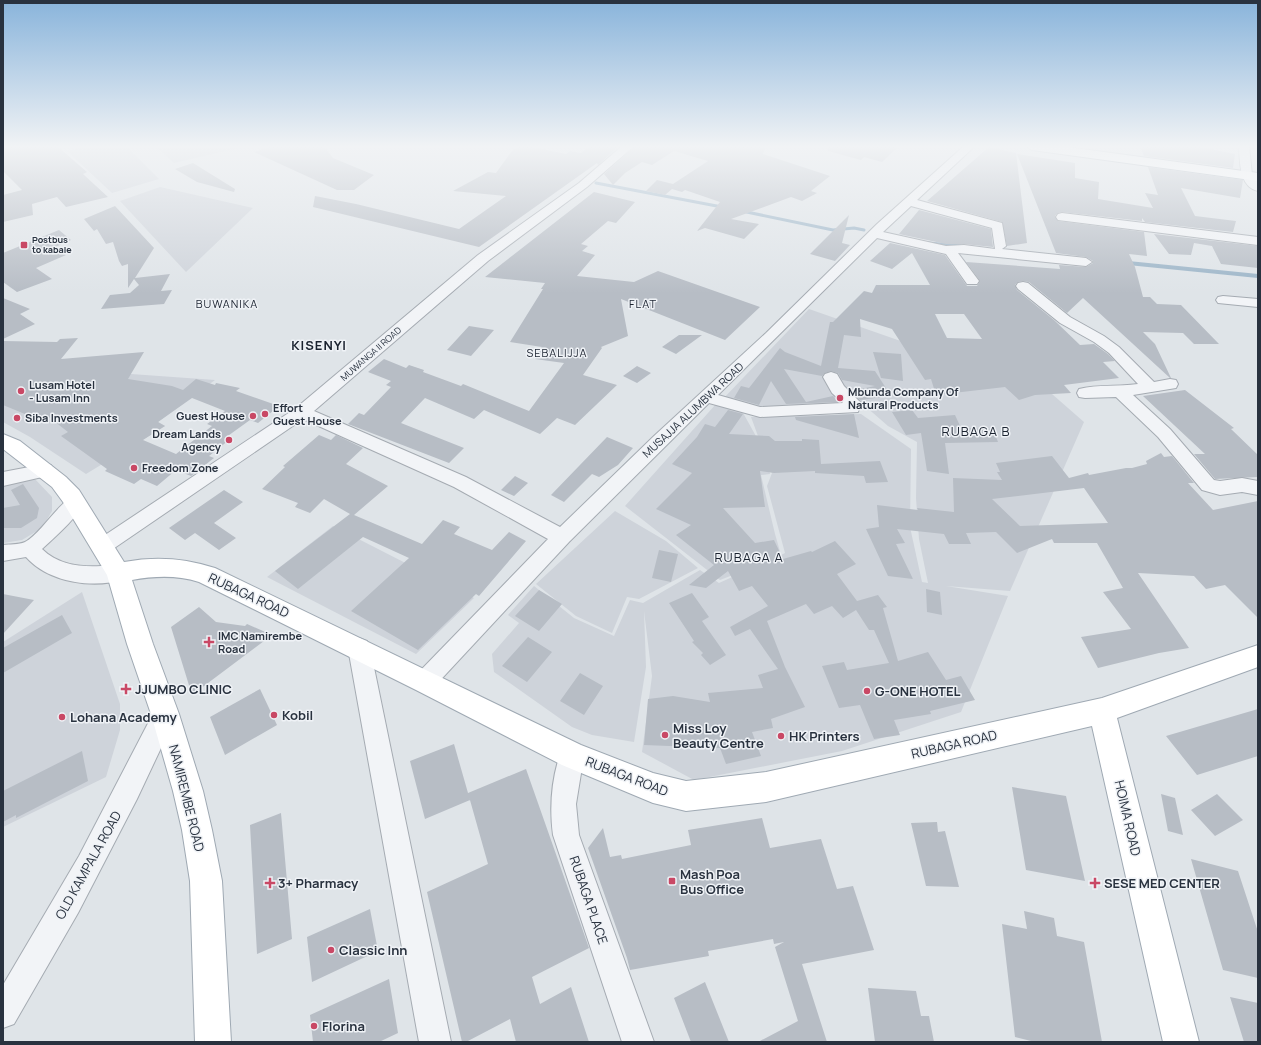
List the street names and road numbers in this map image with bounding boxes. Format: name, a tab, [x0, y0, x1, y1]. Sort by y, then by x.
street label: MUWANGA II ROAD	[337, 323, 404, 384]
street label: MUSAJJA ALUMBWA ROAD	[639, 359, 746, 461]
street label: RUBAGA ROAD	[206, 568, 293, 622]
street label: RUBAGA ROAD	[909, 725, 999, 763]
street label: NAMIREMBE ROAD	[165, 742, 209, 854]
street label: RUBAGA ROAD	[583, 752, 671, 800]
street label: HOIMA ROAD	[1111, 778, 1146, 858]
street label: OLD KAMPALA ROAD	[51, 807, 125, 922]
street label: RUBAGA PLACE	[565, 853, 613, 947]

